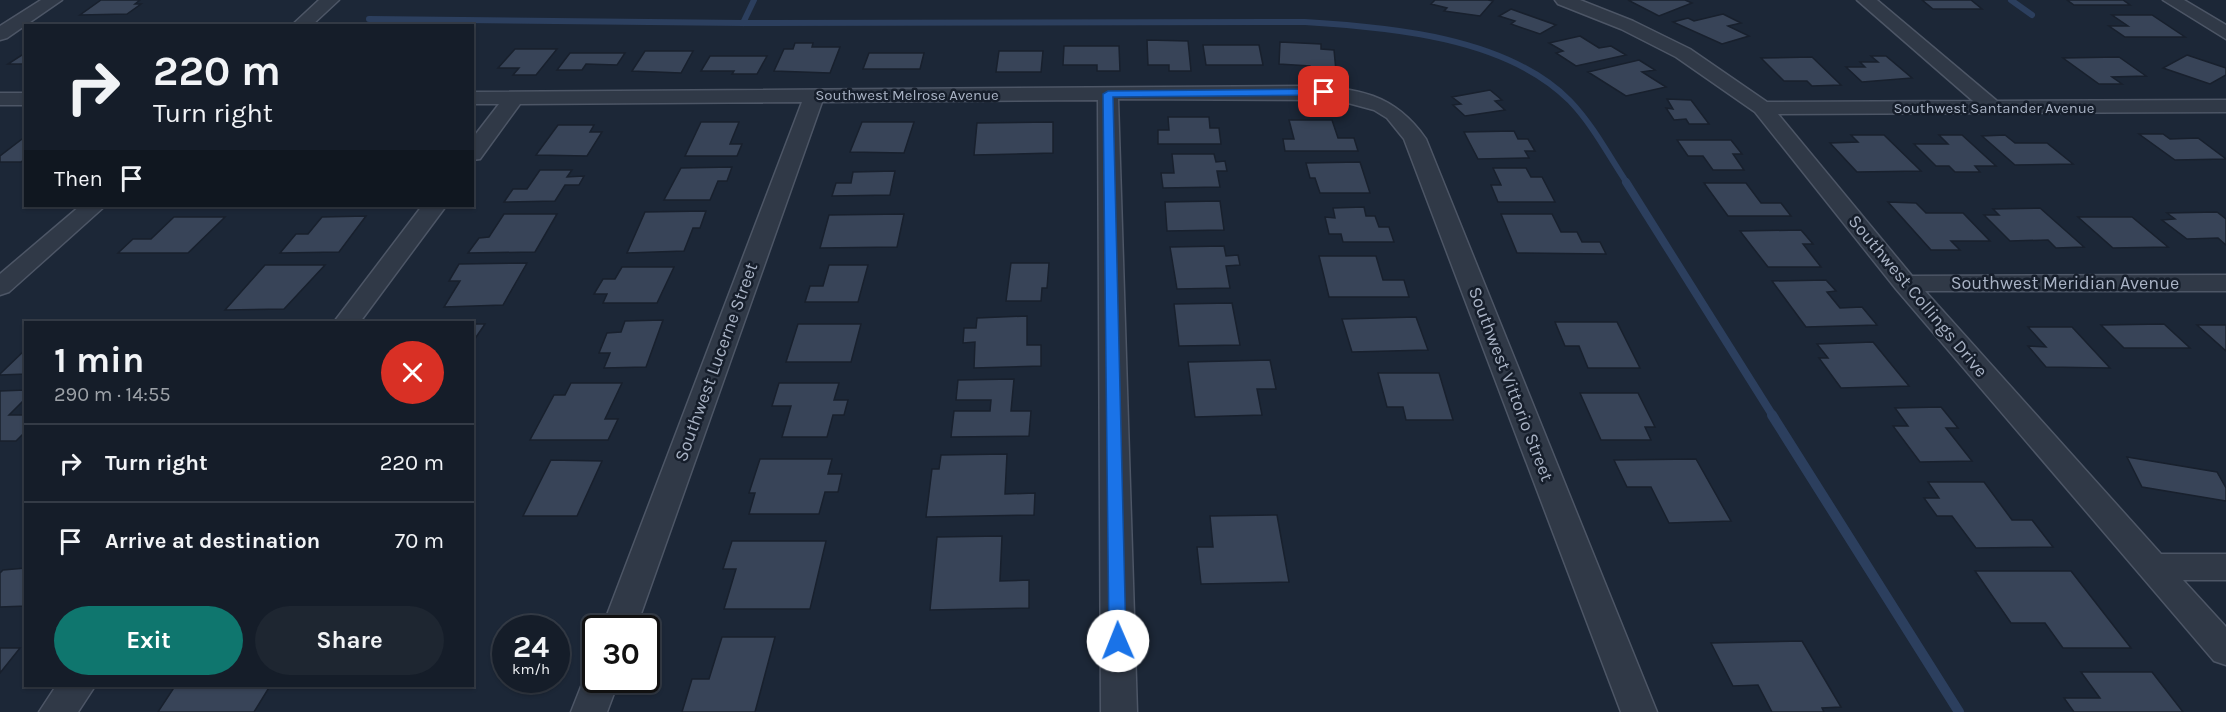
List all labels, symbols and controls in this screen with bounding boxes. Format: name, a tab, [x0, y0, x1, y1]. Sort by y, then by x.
text: 220 m	[153, 46, 281, 96]
icon: right	[54, 48, 132, 126]
pin	[1298, 66, 1349, 117]
icon: arrive	[1307, 75, 1340, 108]
street label: Southwest Melrose Avenue	[815, 86, 999, 104]
text: Turn right	[153, 97, 273, 129]
street label: Southwest Santander Avenue	[1894, 99, 2094, 117]
icon: arrive	[115, 162, 148, 195]
text: Then	[54, 166, 103, 192]
street label: Southwest Collings Drive	[1844, 210, 1992, 382]
street label: Southwest Lucerne Street	[670, 259, 762, 465]
street label: Southwest Meridian Avenue	[1951, 272, 2179, 294]
street label: Southwest Vittorio Street	[1464, 284, 1558, 484]
text: 1 min	[54, 339, 144, 381]
button: close	[381, 341, 444, 404]
text: 290 m · 14:55	[54, 383, 171, 406]
icon: right	[54, 447, 87, 480]
text: Turn right	[105, 450, 208, 476]
text: 220 m	[380, 450, 444, 476]
icon: arrive	[54, 525, 87, 558]
text: Arrive at destination	[105, 528, 320, 554]
text: 70 m	[395, 528, 444, 554]
button: Exit	[54, 606, 243, 675]
button: Share	[255, 606, 444, 675]
position arrow	[1086, 609, 1150, 673]
speed limit sign: 30	[582, 615, 660, 693]
text: 24	[513, 629, 549, 665]
text: km/h	[512, 660, 550, 678]

